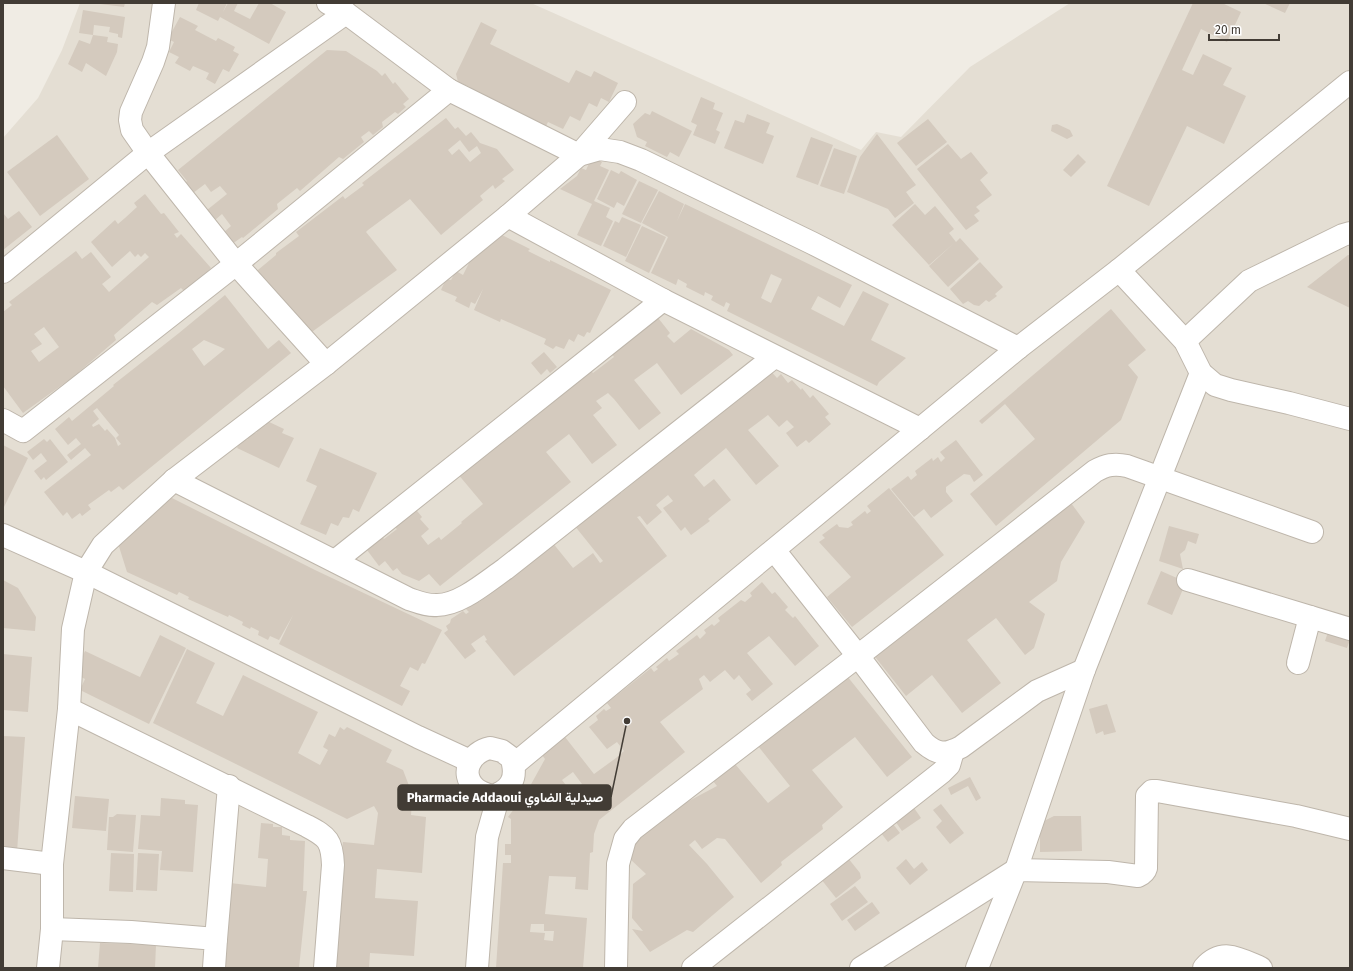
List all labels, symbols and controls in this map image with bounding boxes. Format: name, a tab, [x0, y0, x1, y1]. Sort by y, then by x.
scale bar	[1209, 16, 1279, 42]
text: 20 m	[1215, 23, 1241, 37]
callout: Pharmacie Addaoui صيدلية الضاوي	[398, 785, 611, 810]
text: Pharmacie Addaoui صيدلية الضاوي	[407, 790, 603, 808]

